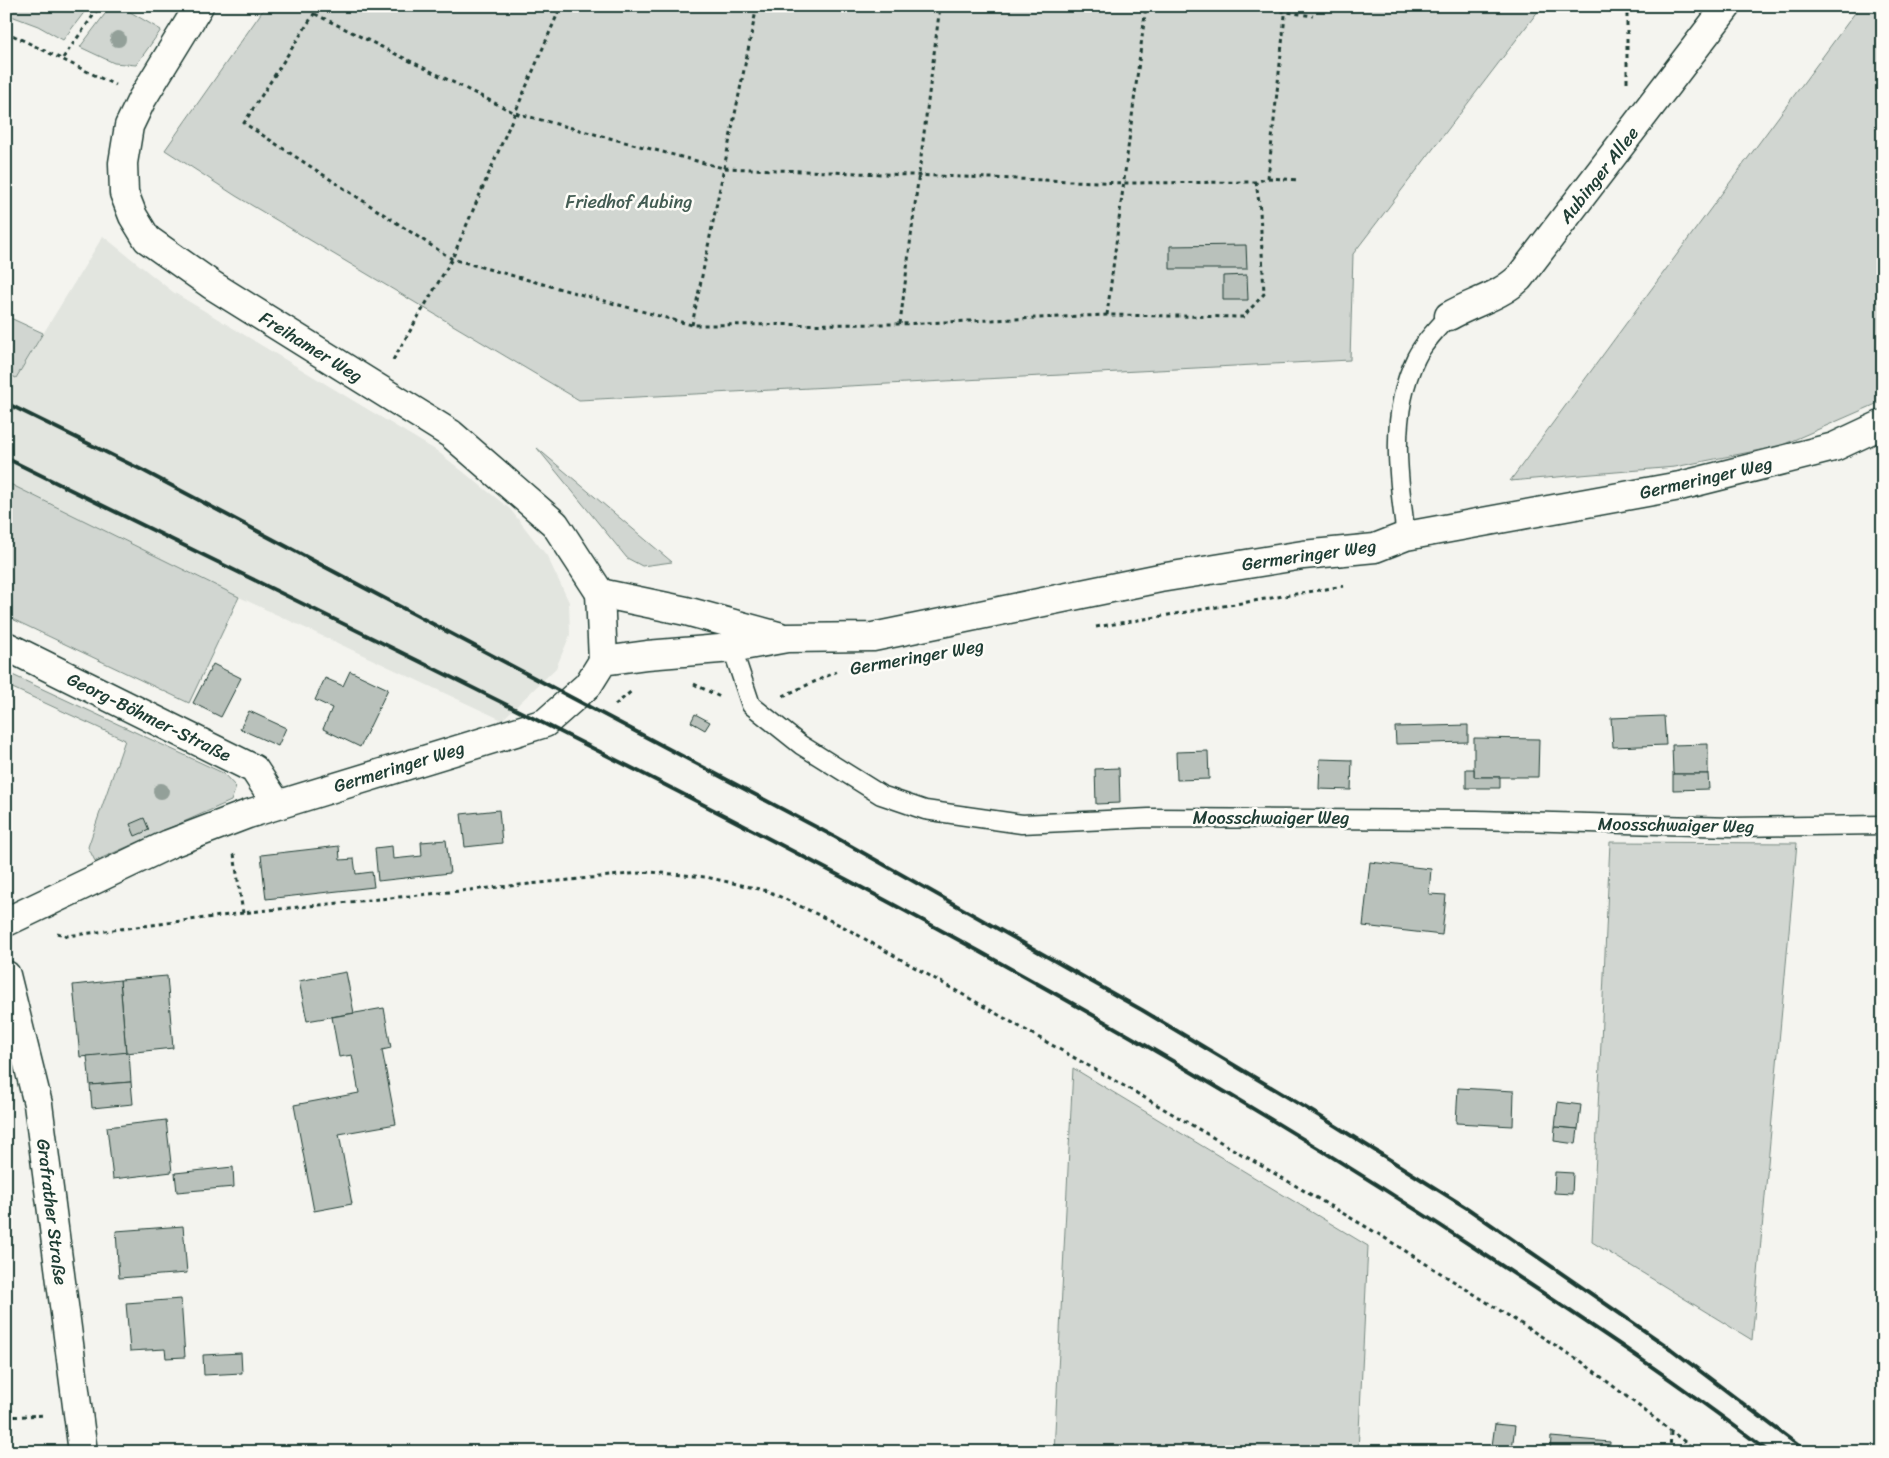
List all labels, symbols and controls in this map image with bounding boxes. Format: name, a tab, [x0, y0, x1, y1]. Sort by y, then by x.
street label: Aubinger Allee	[1550, 119, 1647, 232]
park label: Friedhof Aubing	[566, 186, 692, 218]
street label: Freihamer Weg	[253, 302, 369, 392]
street label: Germeringer Weg	[1636, 447, 1776, 509]
street label: Germeringer Weg	[1240, 530, 1378, 580]
street label: Germeringer Weg	[847, 629, 987, 685]
street label: Georg-Böhmer-Straße	[61, 663, 237, 771]
street label: Germeringer Weg	[329, 732, 469, 802]
street label: Moosschwaiger Weg	[1193, 802, 1349, 834]
street label: Moosschwaiger Weg	[1598, 808, 1754, 842]
street label: Grafrather Straße	[27, 1137, 77, 1287]

